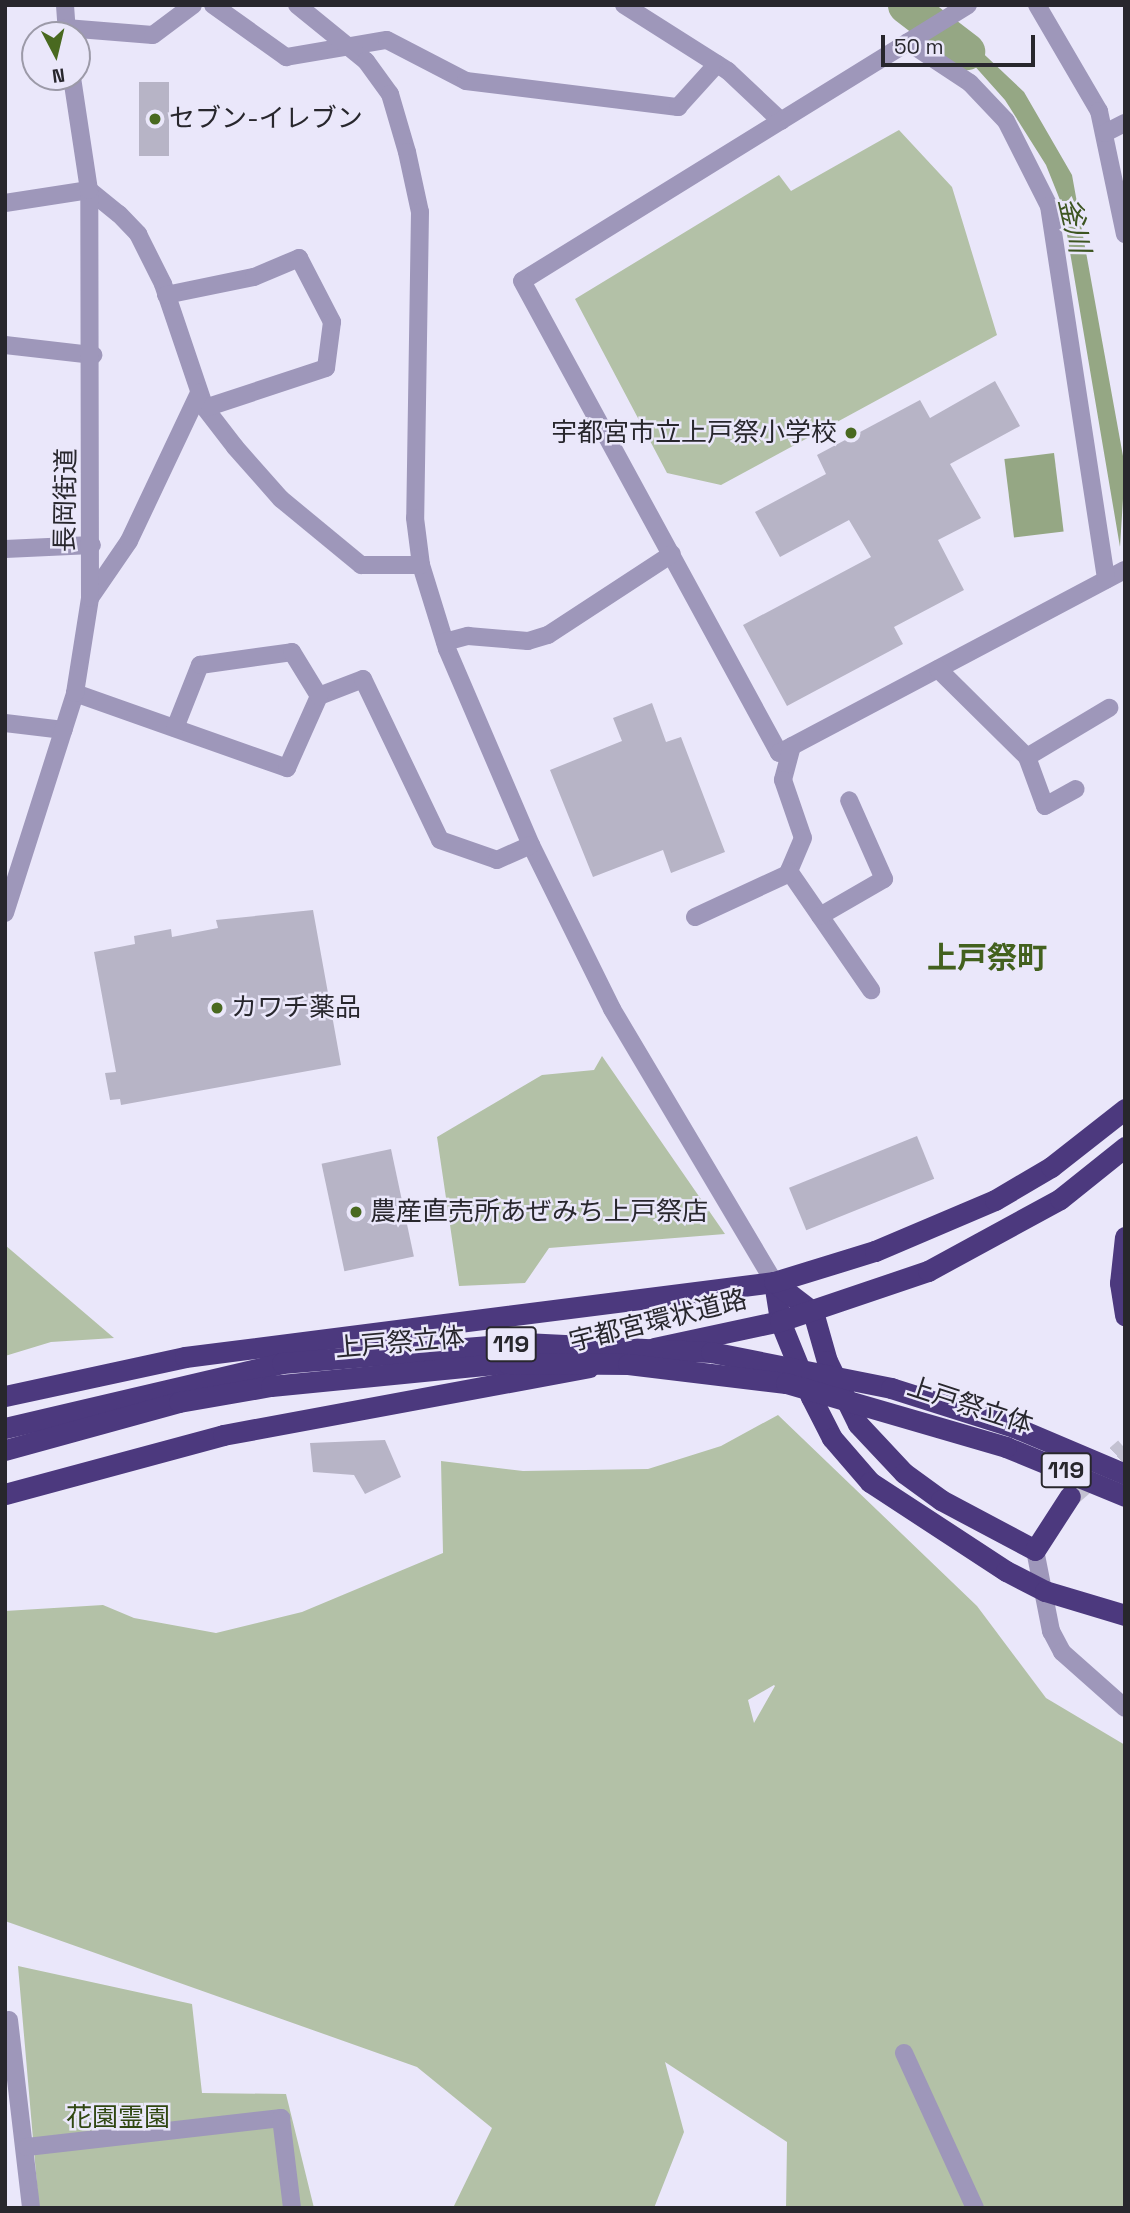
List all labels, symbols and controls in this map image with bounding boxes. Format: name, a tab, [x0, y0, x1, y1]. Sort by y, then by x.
north arrow	[21, 21, 91, 91]
scale bar	[885, 21, 1039, 65]
text: 50 m	[894, 33, 944, 60]
text: N	[51, 62, 66, 89]
place label: セブン-イレブン	[169, 103, 363, 135]
marker: セブン-イレブン	[147, 111, 163, 127]
water label: 釜川	[1052, 194, 1098, 256]
place label: 宇都宮市立上戸祭小学校	[551, 417, 837, 449]
marker: 宇都宮市立上戸祭小学校	[843, 425, 859, 441]
street label: 長岡街道	[49, 448, 83, 552]
district label: 上戸祭町	[927, 940, 1047, 976]
place label: カワチ薬品	[231, 992, 361, 1024]
marker: カワチ薬品	[209, 1000, 225, 1016]
place label: 農産直売所あぜみち上戸祭店	[370, 1196, 708, 1228]
marker: 農産直売所あぜみち上戸祭店	[348, 1204, 364, 1220]
street label: 宇都宮環状道路	[566, 1284, 750, 1358]
street label: 上戸祭立体	[334, 1322, 466, 1364]
road number: 119	[485, 1324, 537, 1364]
street label: 上戸祭立体	[903, 1371, 1037, 1441]
road number: 119	[1040, 1450, 1092, 1490]
park label: 花園霊園	[66, 2102, 170, 2134]

